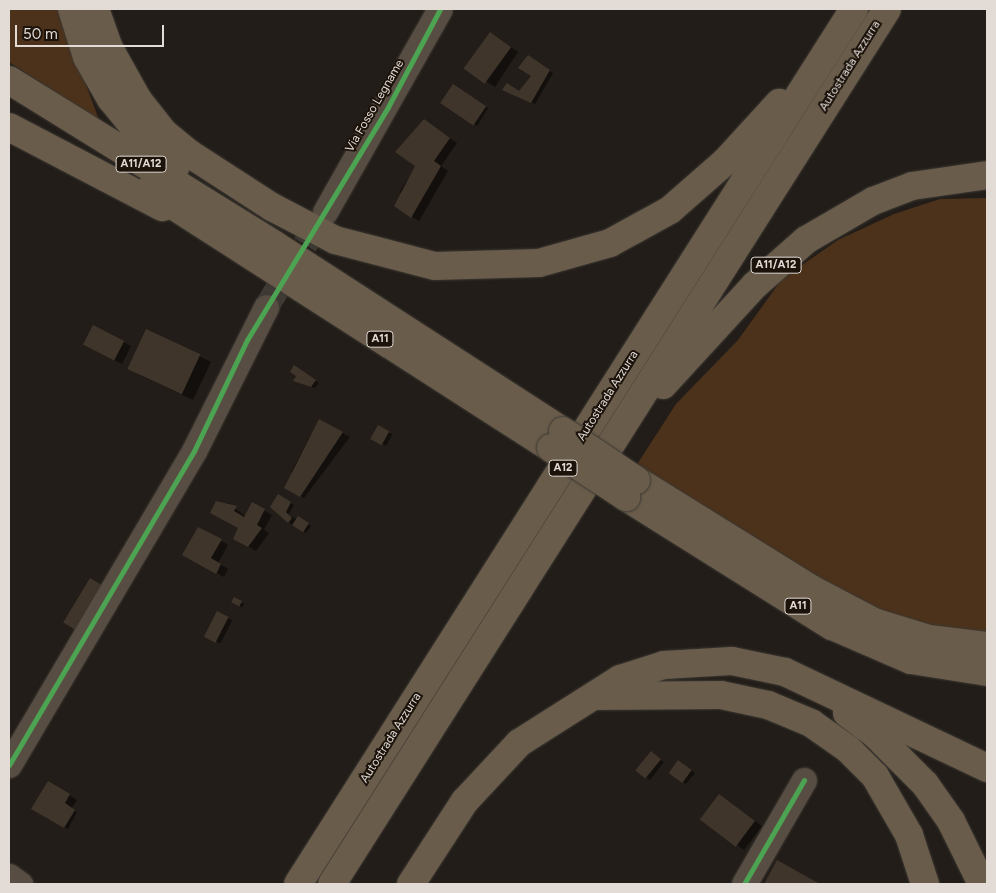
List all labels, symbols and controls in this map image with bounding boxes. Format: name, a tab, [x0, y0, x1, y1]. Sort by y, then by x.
scale bar	[18, 15, 166, 47]
street label: Autostrada Azzurra	[816, 18, 884, 114]
text: 50 m	[23, 25, 58, 43]
street label: Via Fosso Legname	[343, 57, 407, 155]
road number: A11/A12	[115, 156, 167, 172]
road number: A11/A12	[750, 256, 802, 274]
road number: A11	[366, 330, 394, 348]
street label: Autostrada Azzurra	[574, 348, 642, 444]
road number: A12	[548, 459, 578, 476]
road number: A11	[784, 598, 812, 614]
street label: Autostrada Azzurra	[357, 690, 425, 786]

